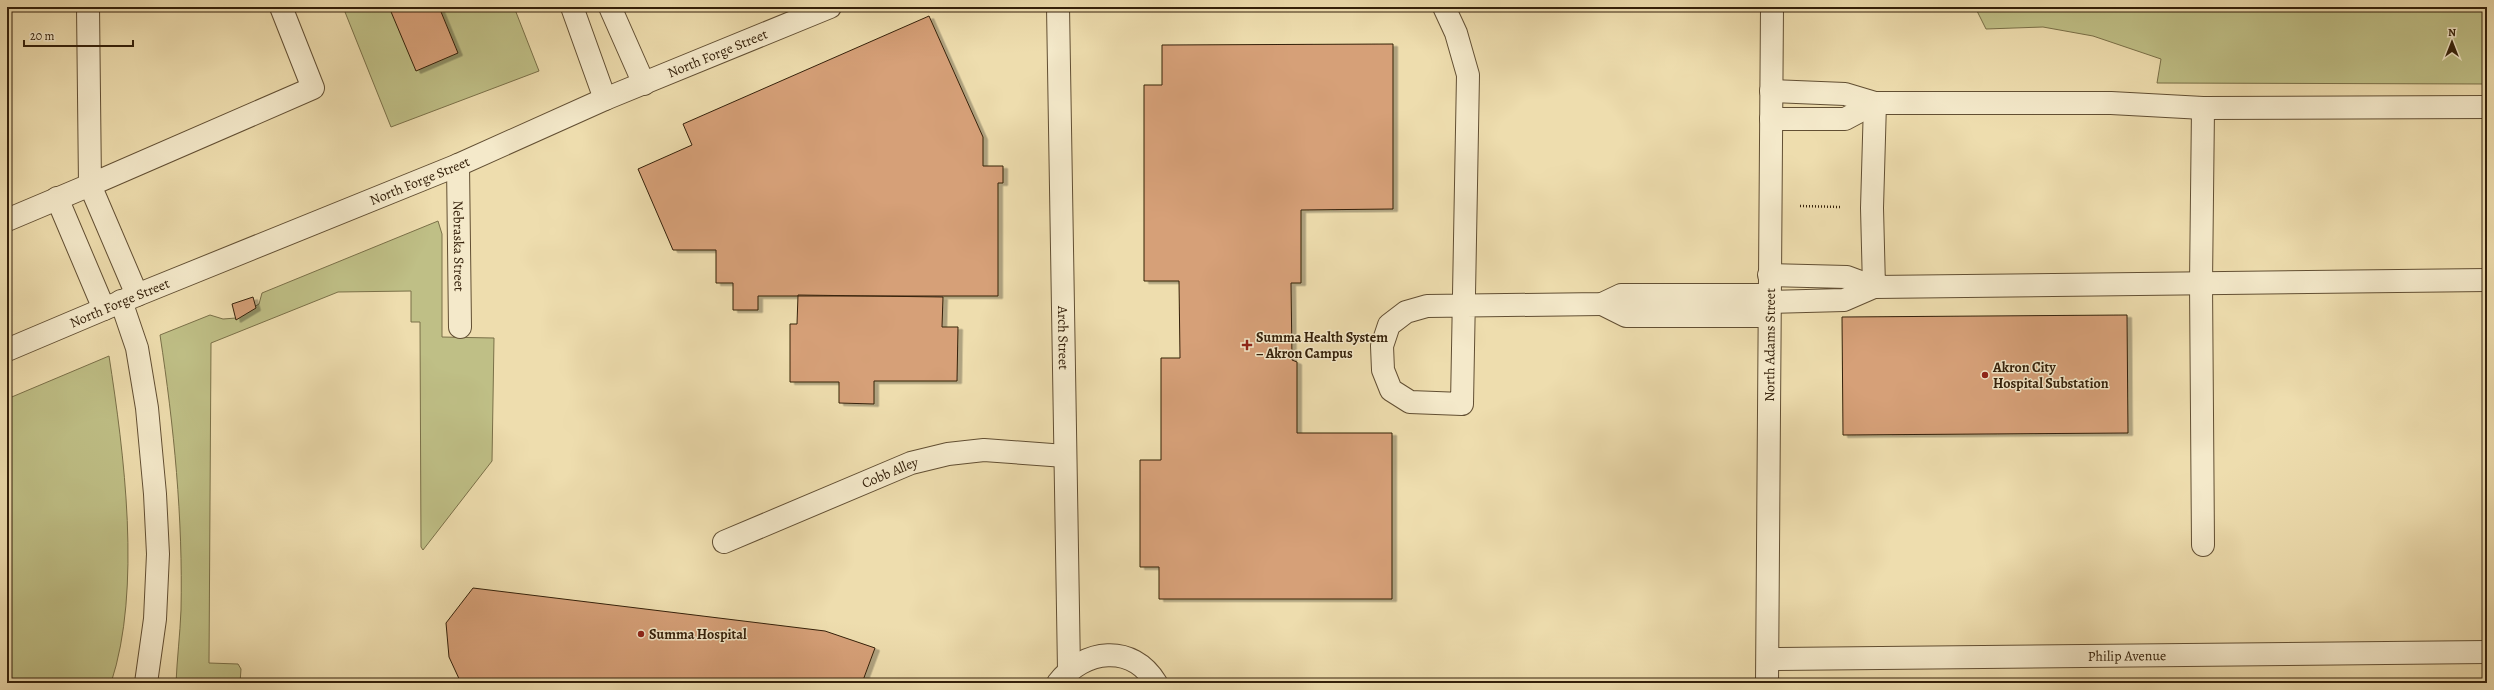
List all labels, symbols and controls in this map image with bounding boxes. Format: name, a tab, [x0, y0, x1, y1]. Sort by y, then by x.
scale bar	[24, 22, 133, 48]
north arrow	[2432, 22, 2472, 62]
street label: North Forge Street	[665, 24, 771, 82]
text: N	[2448, 25, 2456, 40]
text: 20 m	[30, 28, 54, 44]
street label: North Forge Street	[367, 152, 473, 210]
street label: Nebraska Street	[448, 200, 469, 292]
street label: North Forge Street	[67, 274, 173, 332]
street label: North Adams Street	[1760, 288, 1780, 402]
street label: Arch Street	[1053, 305, 1073, 370]
place label: Summa Health System – Akron Campus	[1256, 328, 1388, 363]
marker: Summa Health System – Akron Campus	[1241, 339, 1253, 351]
place label: Akron City Hospital Substation	[1992, 358, 2109, 393]
marker: Akron City Hospital Substation	[1980, 370, 1990, 380]
street label: Cobb Alley	[859, 452, 921, 493]
place label: Summa Hospital	[649, 625, 747, 644]
marker: Summa Hospital	[636, 629, 646, 639]
street label: Philip Avenue	[2088, 646, 2166, 666]

